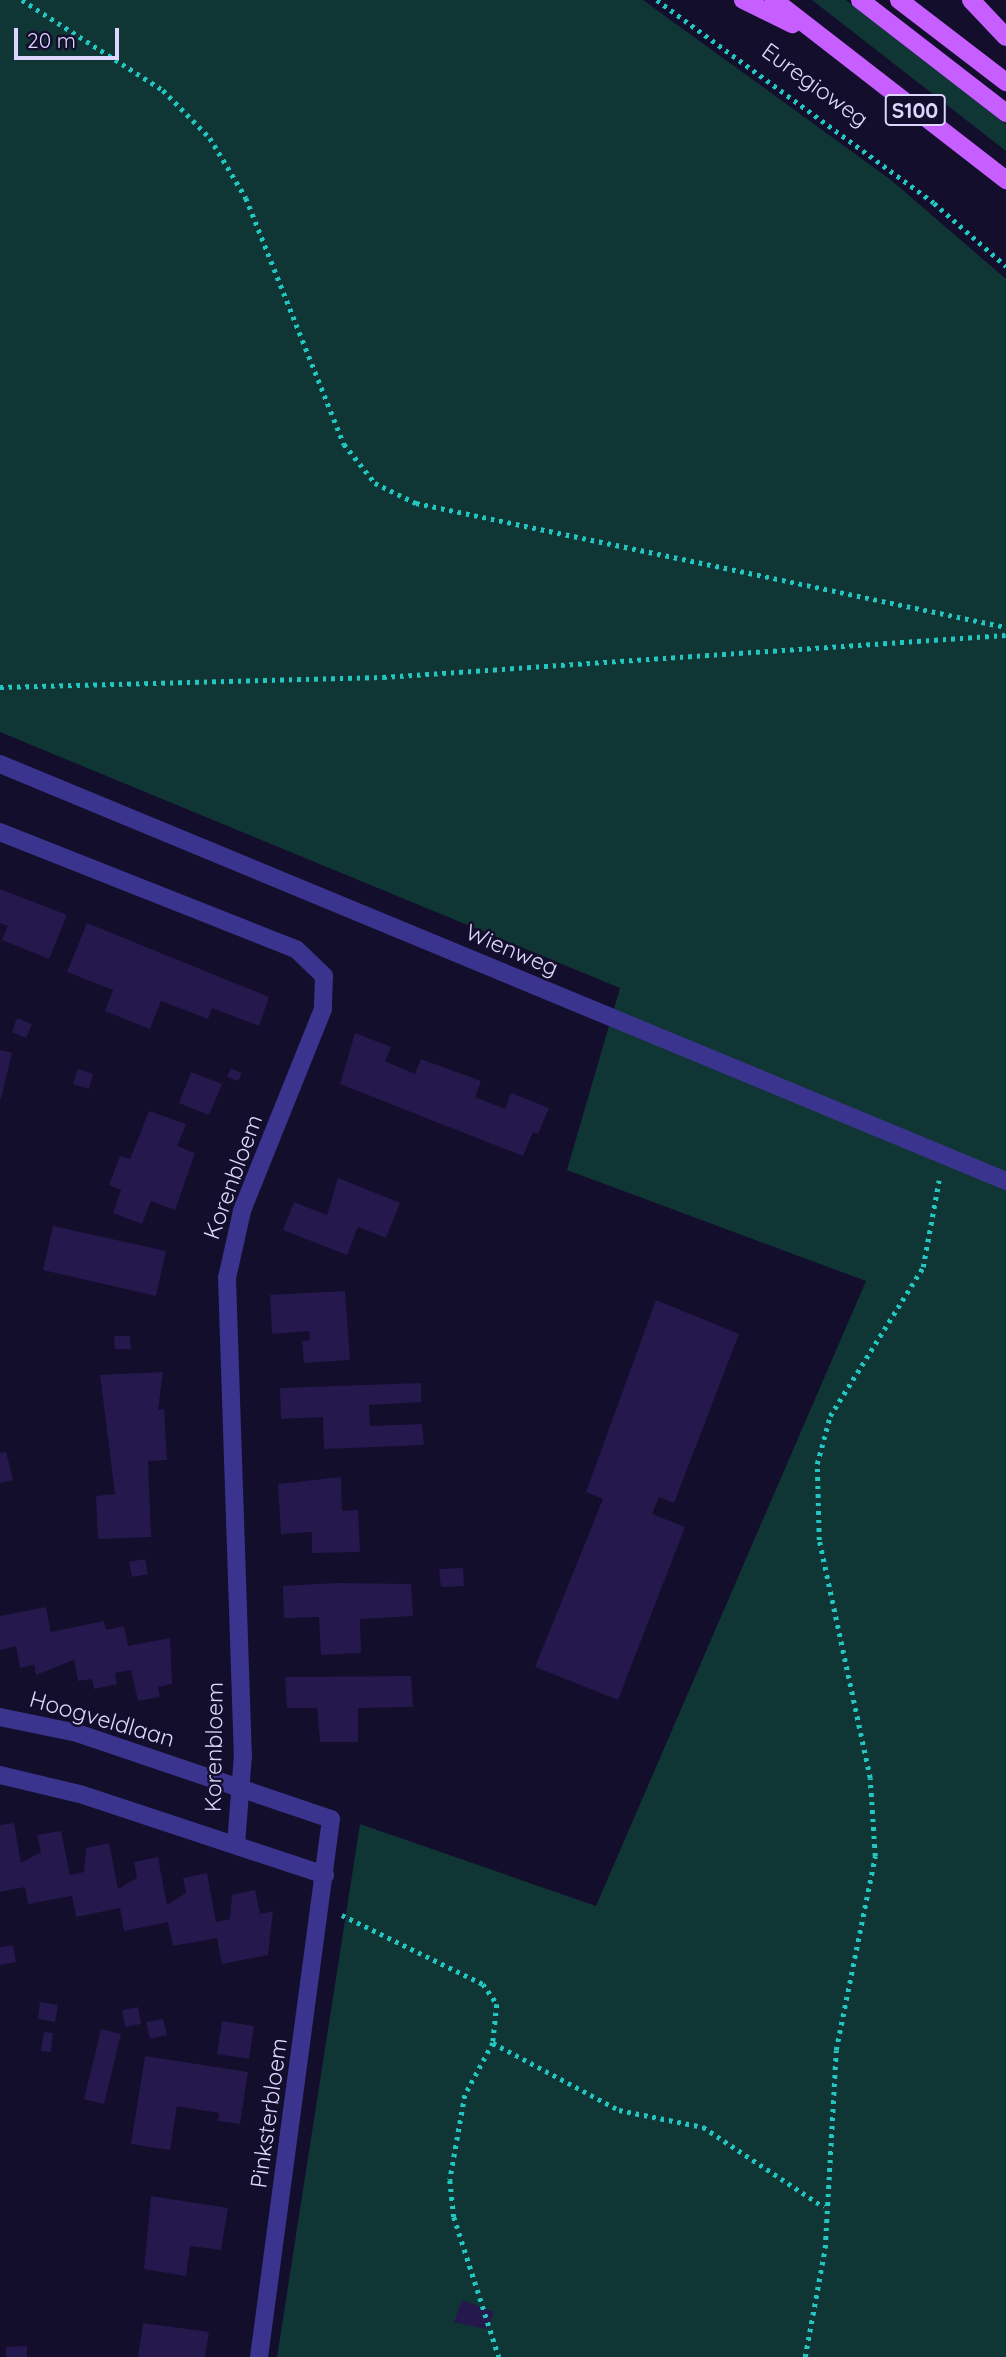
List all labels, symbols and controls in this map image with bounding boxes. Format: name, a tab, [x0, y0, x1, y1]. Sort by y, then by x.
scale bar	[18, 14, 122, 58]
text: 20 m	[27, 27, 76, 53]
street label: Euregioweg	[756, 37, 874, 133]
road number: S100	[884, 92, 946, 128]
street label: Wienweg	[462, 918, 562, 982]
street label: Korenbloem	[198, 1111, 268, 1243]
street label: Korenbloem	[199, 1682, 229, 1812]
street label: Hoogveldlaan	[26, 1685, 178, 1753]
street label: Pinksterbloem	[245, 2036, 293, 2190]

